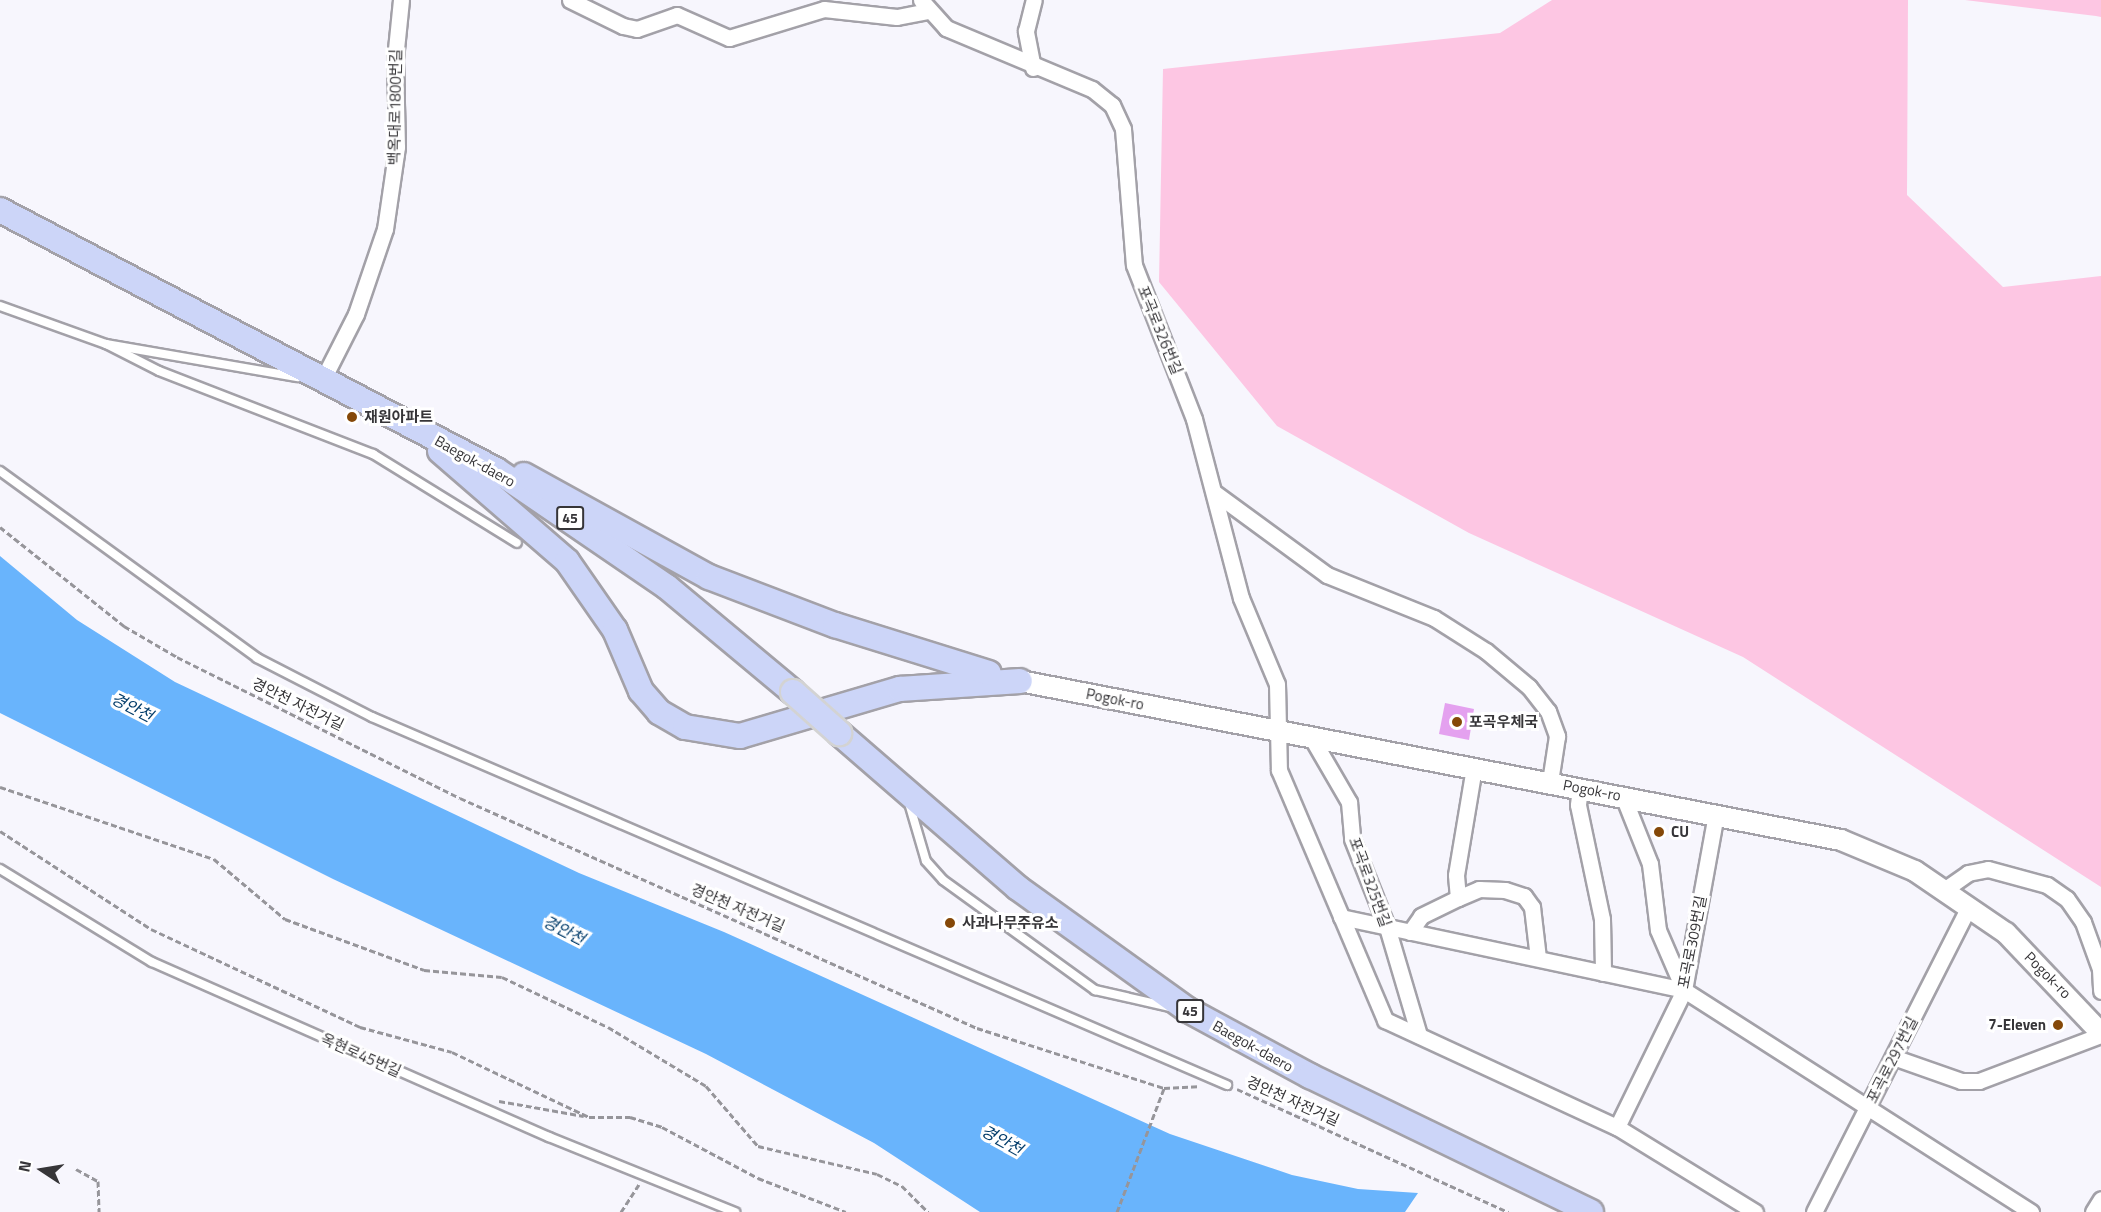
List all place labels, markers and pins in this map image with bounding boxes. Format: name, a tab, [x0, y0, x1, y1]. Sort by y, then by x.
place label: 재원아파트	[364, 408, 433, 426]
marker: 재원아파트	[345, 410, 359, 424]
place label: 포곡우체국	[1469, 713, 1538, 731]
marker: 포곡우체국	[1450, 715, 1464, 729]
place label: CU	[1671, 823, 1689, 841]
marker: CU	[1652, 825, 1666, 839]
place label: 사과나무주유소	[962, 914, 1059, 932]
marker: 사과나무주유소	[943, 916, 957, 930]
place label: 7-Eleven	[1988, 1016, 2046, 1034]
marker: 7-Eleven	[2051, 1018, 2065, 1032]

